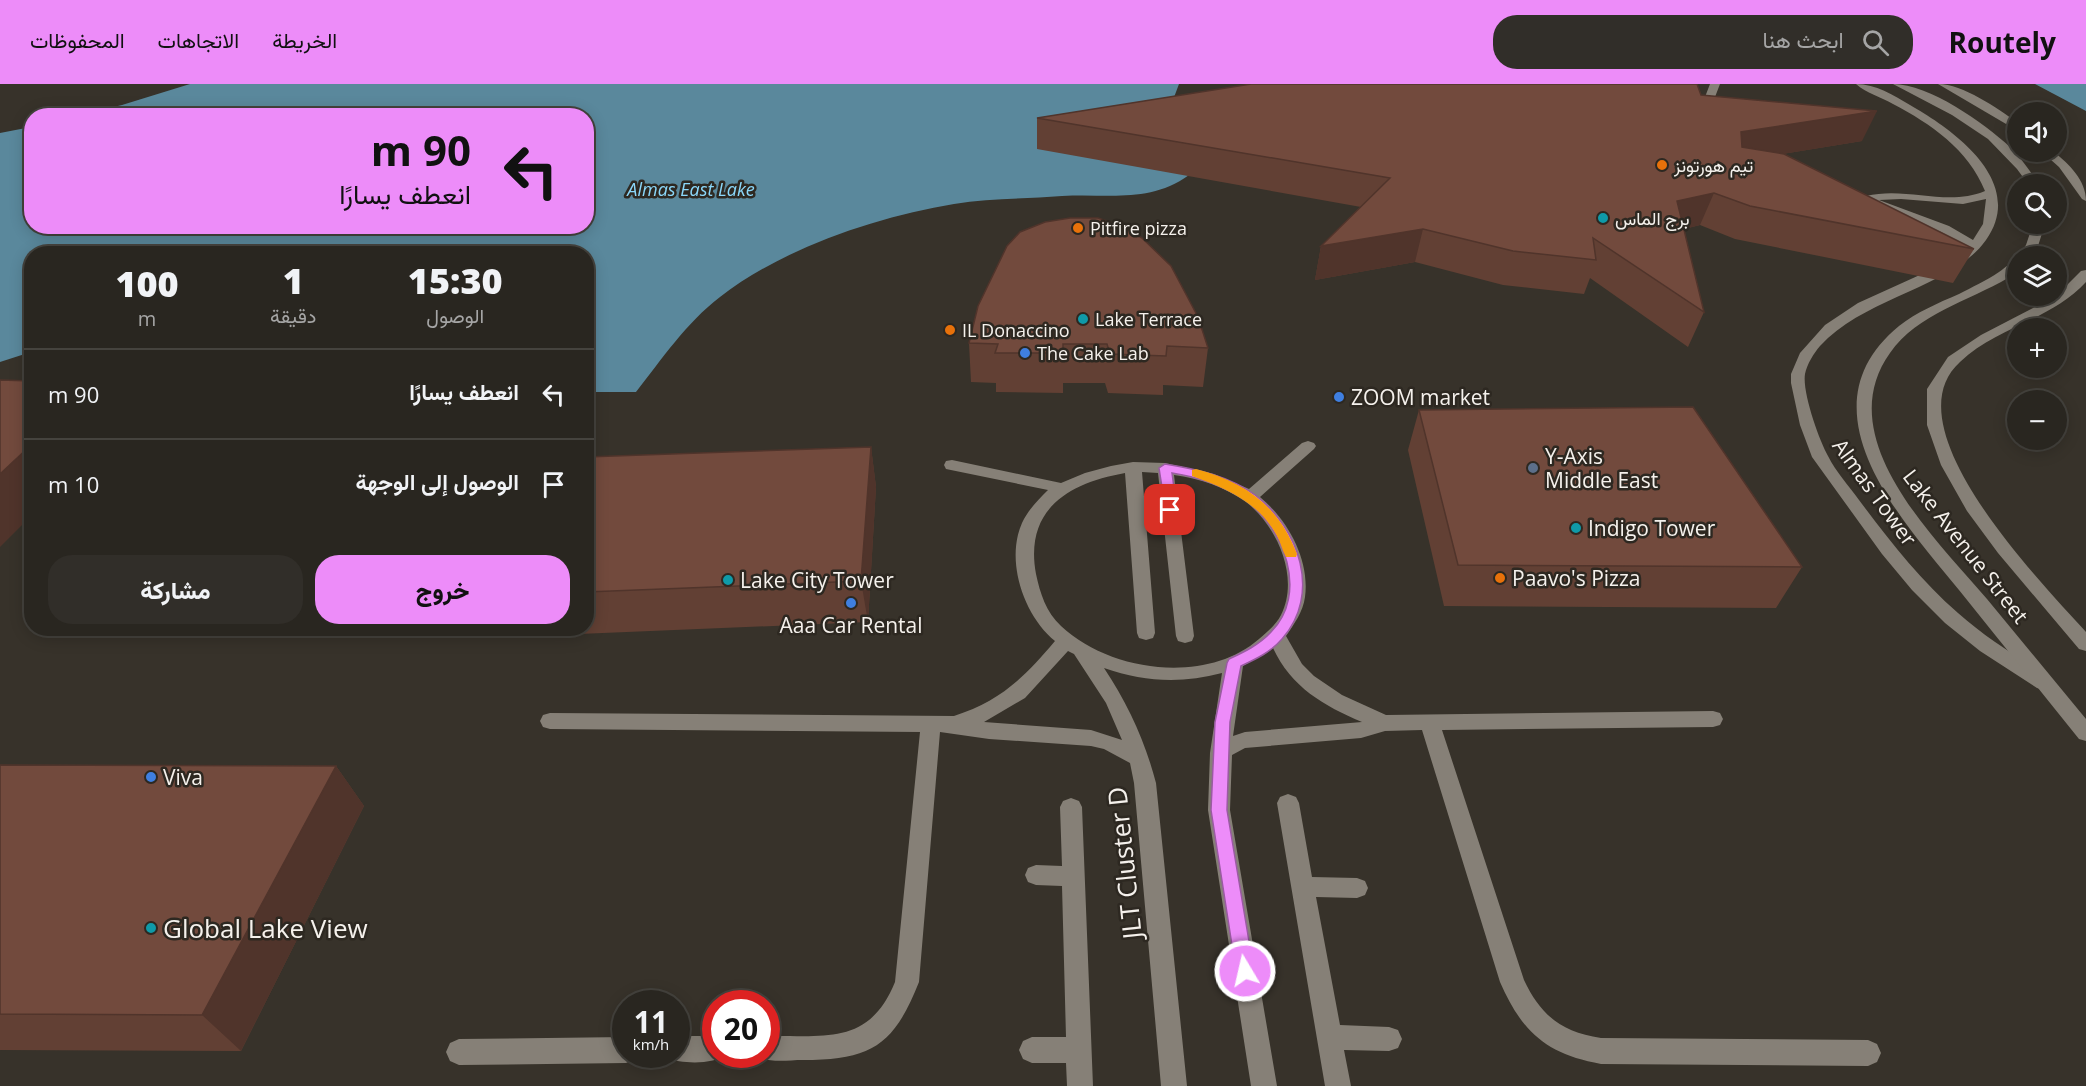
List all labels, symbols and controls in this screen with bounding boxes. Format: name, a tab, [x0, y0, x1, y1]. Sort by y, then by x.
search box	[1493, 15, 1913, 69]
text: Routely	[1949, 23, 2056, 61]
text: ابحث هنا	[1762, 24, 1844, 54]
text: المحفوظات	[30, 26, 125, 54]
text: الاتجاهات	[158, 26, 239, 54]
text: الخريطة	[272, 26, 337, 54]
icon: search	[1859, 26, 1892, 59]
map controls	[2007, 102, 2067, 450]
button: sound	[2007, 102, 2067, 162]
text: 90 m	[371, 121, 471, 178]
icon: left	[492, 132, 570, 210]
place label: تيم هورتونز	[1673, 153, 1753, 178]
marker: تيم هورتونز	[1655, 158, 1669, 172]
button: search	[2007, 174, 2067, 234]
text: انعطف يسارًا	[339, 175, 471, 212]
water label: Almas East Lake	[625, 177, 755, 201]
place label: برج الماس	[1615, 206, 1690, 231]
marker: برج الماس	[1596, 211, 1610, 225]
place label: Pitfire pizza	[1090, 216, 1187, 240]
marker: Pitfire pizza	[1071, 221, 1085, 235]
button: layers	[2007, 246, 2067, 306]
text: 1	[283, 256, 304, 305]
text: 15:30	[408, 256, 503, 305]
text: 100	[115, 259, 179, 308]
text: دقيقة	[270, 302, 316, 329]
text: الوصول	[426, 302, 484, 329]
text: m	[138, 305, 156, 332]
place label: Lake Terrace	[1095, 307, 1202, 331]
marker: Lake Terrace	[1076, 312, 1090, 326]
place label: IL Donaccino	[962, 318, 1070, 342]
button: +	[2007, 318, 2067, 378]
marker: IL Donaccino	[943, 323, 957, 337]
place label: The Cake Lab	[1037, 341, 1149, 365]
marker: The Cake Lab	[1018, 346, 1032, 360]
text: انعطف يسارًا	[409, 376, 519, 406]
icon: left	[537, 378, 570, 411]
text: 90 m	[48, 379, 99, 409]
place label: ZOOM market	[1351, 383, 1490, 411]
marker: ZOOM market	[1332, 390, 1346, 404]
button: −	[2007, 390, 2067, 450]
street label: Almas Tower	[1827, 433, 1924, 552]
place label: Y-Axis Middle East	[1545, 442, 1658, 494]
marker: Y-Axis Middle East	[1526, 461, 1540, 475]
street label: Lake Avenue Street	[1897, 463, 2035, 629]
text: الوصول إلى الوجهة	[355, 466, 519, 496]
icon: arrive	[537, 468, 570, 501]
text: 10 m	[48, 469, 99, 499]
pin	[1144, 484, 1195, 535]
icon: arrive	[1153, 493, 1186, 526]
place label: Indigo Tower	[1588, 514, 1716, 542]
marker: Indigo Tower	[1569, 521, 1583, 535]
button: مشاركة	[48, 555, 303, 624]
button: خروج	[315, 555, 570, 624]
place label: Paavo's Pizza	[1512, 564, 1640, 592]
place label: Lake City Tower	[740, 566, 894, 594]
marker: Paavo's Pizza	[1493, 571, 1507, 585]
marker: Lake City Tower	[721, 573, 735, 587]
marker: Aaa Car Rental	[844, 596, 858, 610]
place label: Aaa Car Rental	[779, 611, 923, 639]
place label: Viva	[163, 763, 203, 791]
marker: Viva	[144, 770, 158, 784]
street label: JLT Cluster D	[1098, 785, 1150, 944]
place label: Global Lake View	[163, 910, 368, 946]
marker: Global Lake View	[144, 921, 158, 935]
position arrow	[1213, 939, 1277, 1003]
speed limit sign: 20	[702, 990, 780, 1068]
text: 11	[634, 1001, 668, 1042]
text: km/h	[633, 1034, 669, 1054]

